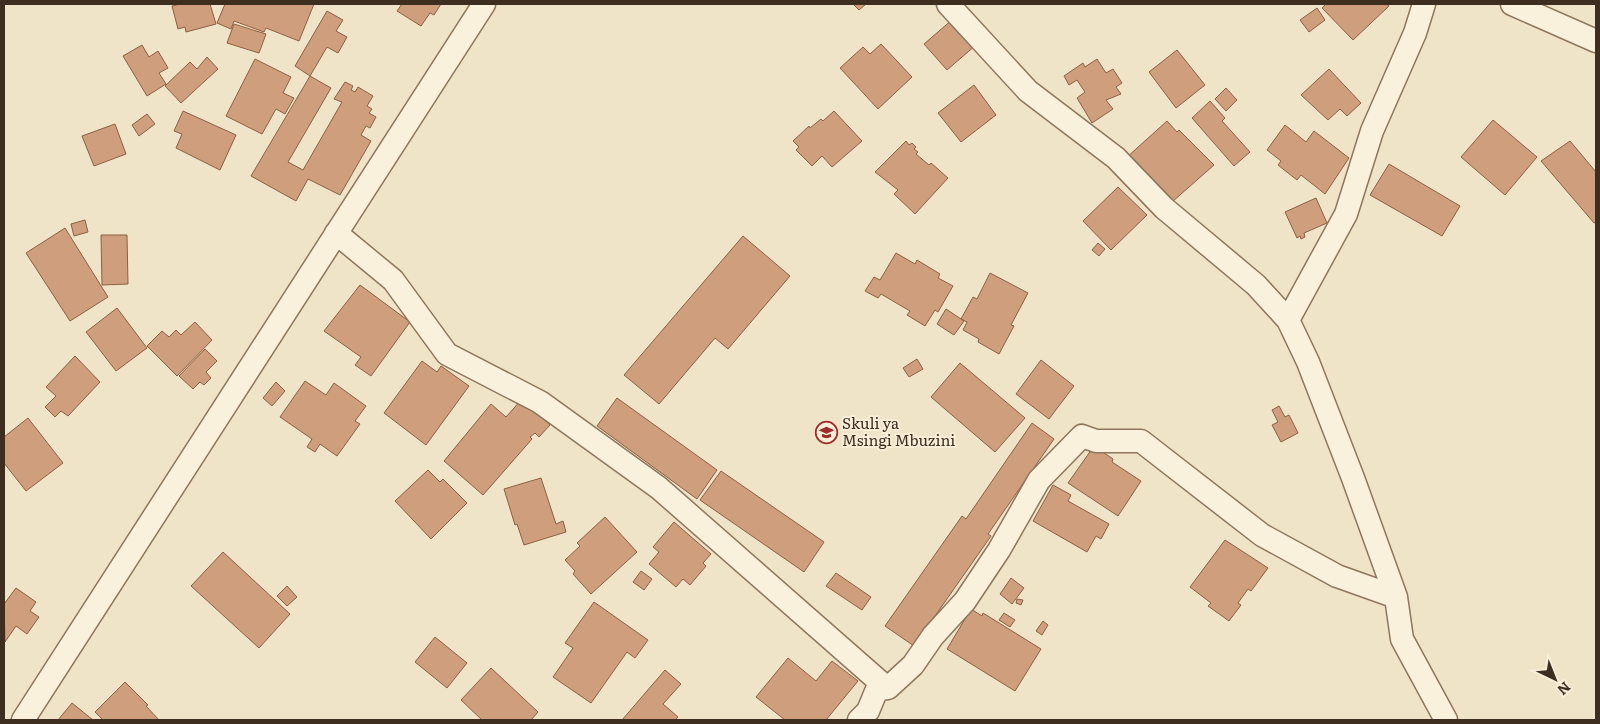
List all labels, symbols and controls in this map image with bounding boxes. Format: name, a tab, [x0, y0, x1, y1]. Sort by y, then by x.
place label: Skuli ya Msingi Mbuzini	[842, 411, 955, 451]
school or university icon: Skuli ya Msingi Mbuzini	[814, 421, 838, 445]
north arrow	[1530, 654, 1580, 704]
text: N	[1553, 678, 1576, 701]

